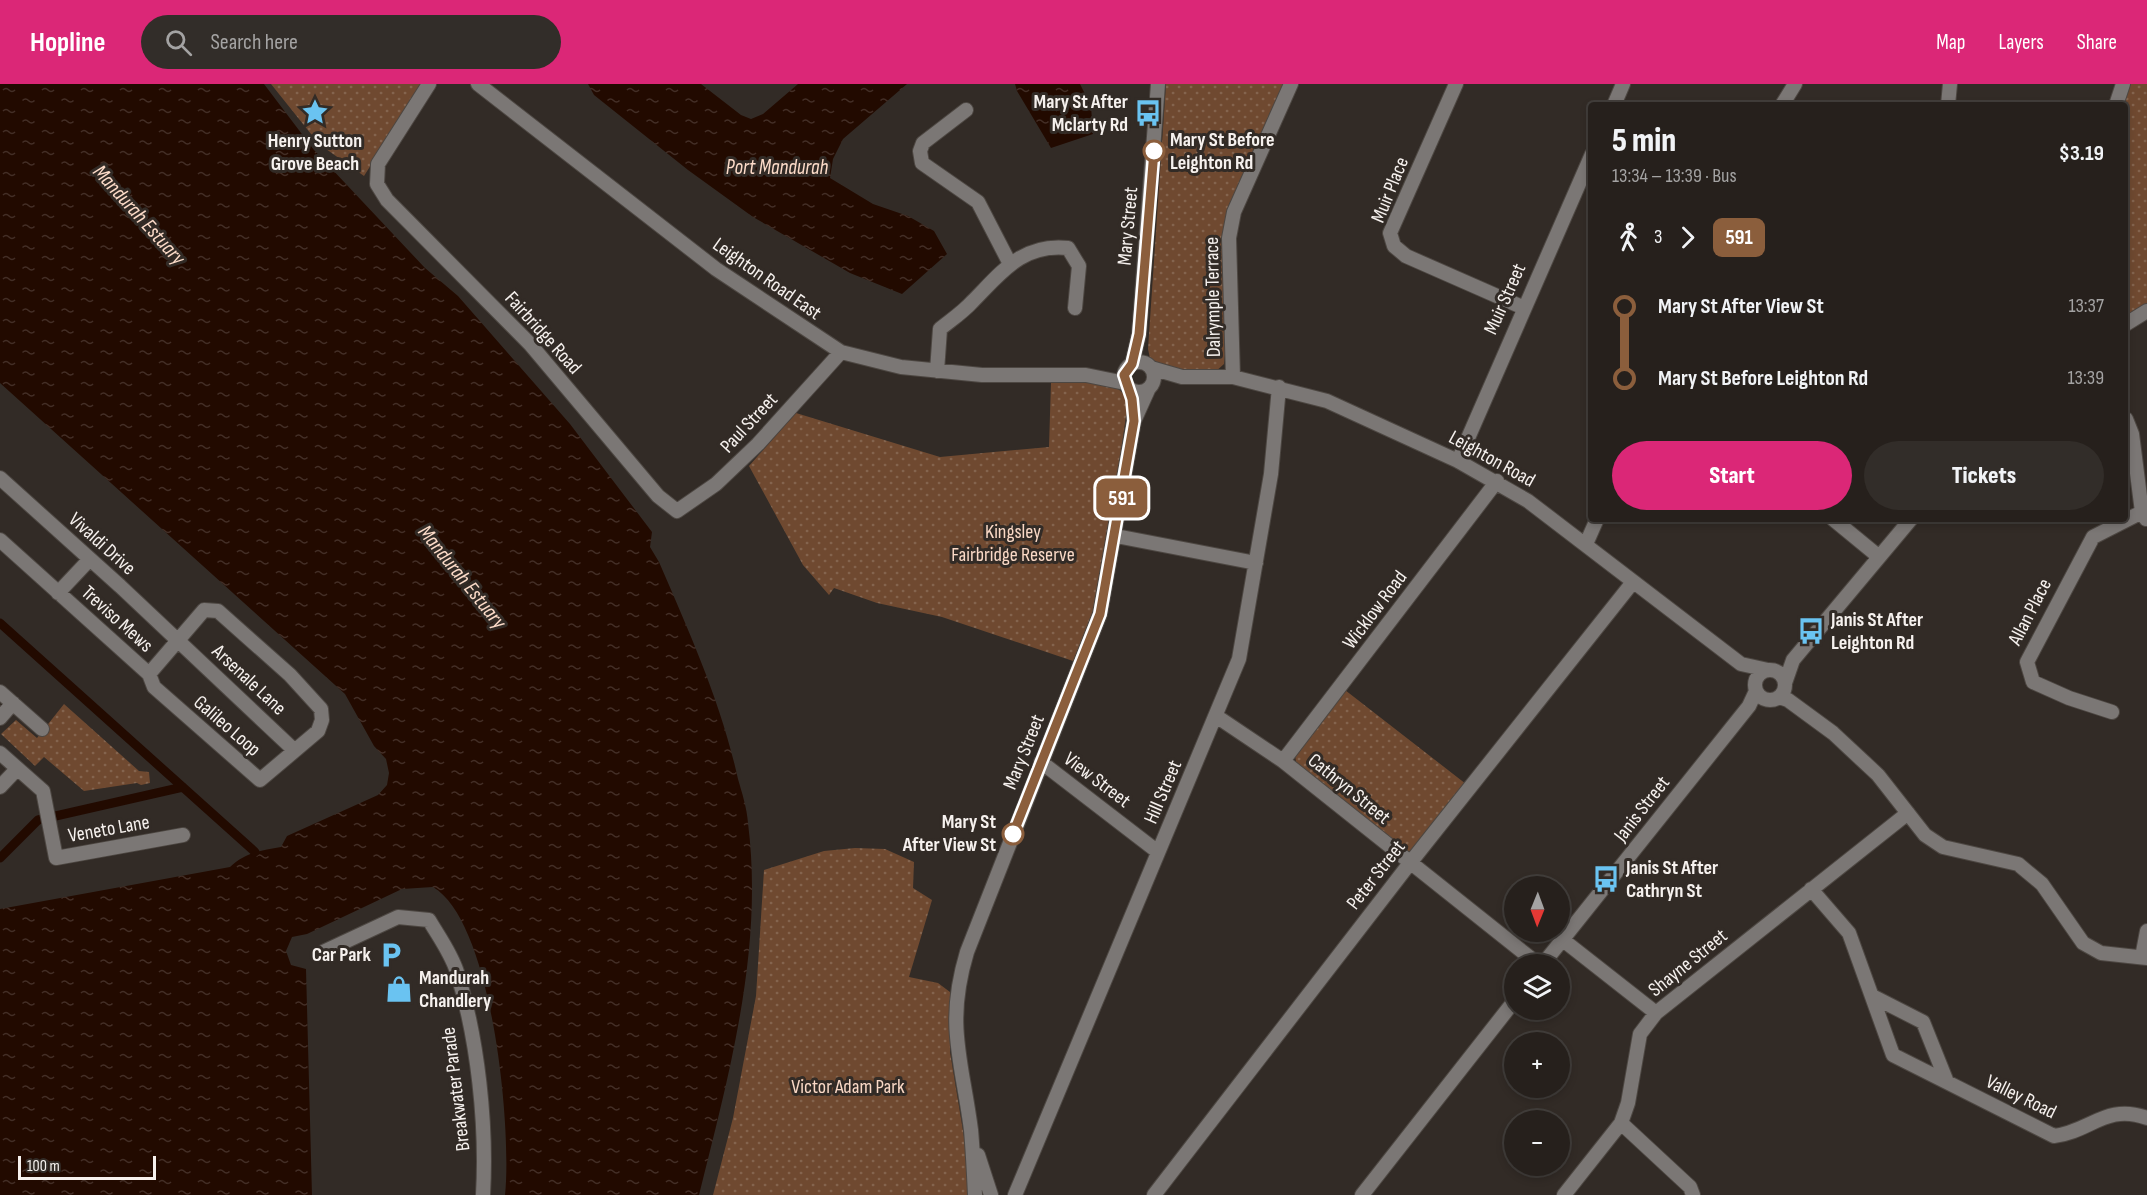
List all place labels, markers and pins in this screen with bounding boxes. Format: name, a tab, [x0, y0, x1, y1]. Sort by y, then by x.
place label: Mary St After Mclarty Rd	[1034, 90, 1128, 137]
place icon: Henry Sutton Grove Beach	[300, 97, 330, 127]
bus stop icon: Mary St After Mclarty Rd	[1133, 98, 1163, 128]
place label: Mary St Before Leighton Rd	[1170, 128, 1275, 175]
place label: Henry Sutton Grove Beach	[268, 129, 362, 176]
marker: Mary St Before Leighton Rd	[1143, 140, 1165, 162]
place label: Janis St After Leighton Rd	[1830, 608, 1923, 655]
bus stop icon: Janis St After Leighton Rd	[1796, 616, 1826, 646]
place label: Mary St After View St	[902, 810, 996, 857]
marker: Mary St After View St	[1002, 823, 1024, 845]
place label: Janis St After Cathryn St	[1625, 856, 1718, 903]
bus stop icon: Janis St After Cathryn St	[1591, 864, 1621, 894]
parking icon: Car Park	[376, 940, 406, 970]
place label: Car Park	[312, 943, 372, 967]
place label: Mandurah Chandlery	[419, 966, 492, 1013]
shop icon: Mandurah Chandlery	[384, 974, 414, 1004]

